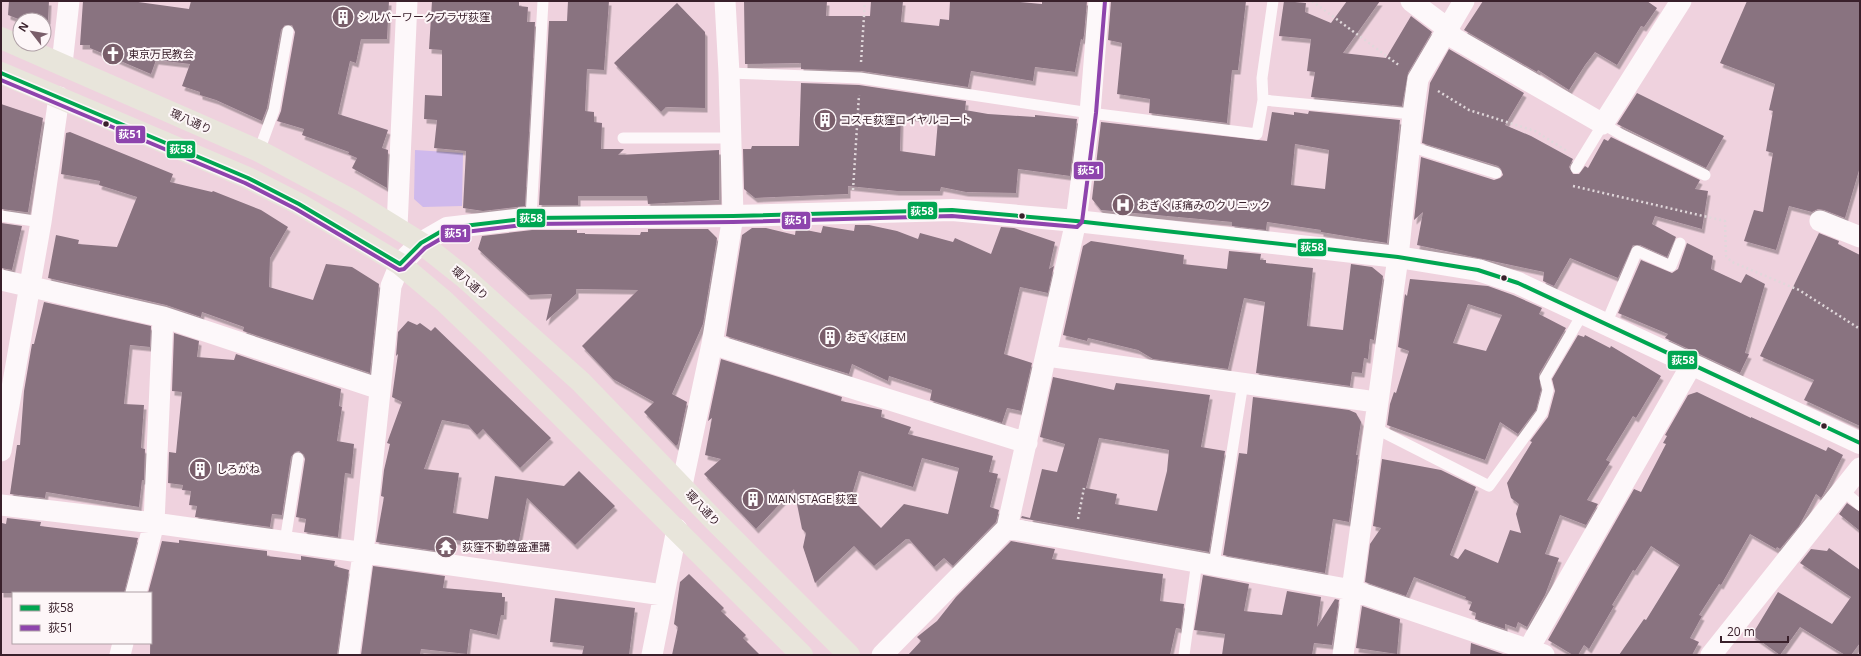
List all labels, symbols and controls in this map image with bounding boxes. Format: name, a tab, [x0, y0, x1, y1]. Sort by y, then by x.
building icon: シルバーワークプラザ荻窪	[330, 4, 356, 30]
place label: シルバーワークプラザ荻窪	[358, 9, 490, 24]
north arrow	[12, 12, 52, 52]
text: N	[14, 19, 32, 34]
church icon: 東京万民教会	[100, 41, 126, 67]
place label: 東京万民教会	[128, 46, 194, 61]
street label: 環八通り	[168, 105, 214, 136]
building icon: コスモ荻窪ロイヤルコート	[812, 107, 838, 133]
place label: コスモ荻窪ロイヤルコート	[840, 112, 971, 127]
unlabelled marker	[101, 119, 111, 129]
line badge: 荻51	[115, 125, 146, 144]
text: 荻51	[118, 126, 142, 141]
line badge: 荻58	[166, 140, 196, 159]
text: 荻58	[169, 141, 193, 156]
line badge: 荻51	[1073, 161, 1104, 180]
text: 荻51	[1077, 162, 1101, 177]
hospital icon: おぎくぼ痛みのクリニック	[1110, 192, 1136, 218]
place label: おぎくぼ痛みのクリニック	[1138, 197, 1270, 212]
line badge: 荻58	[907, 201, 938, 220]
text: 荻58	[910, 203, 934, 218]
line badge: 荻58	[516, 208, 546, 228]
text: 荻58	[519, 210, 543, 225]
line badge: 荻51	[781, 211, 811, 230]
unlabelled marker	[1017, 211, 1027, 221]
text: 荻51	[784, 212, 808, 227]
line badge: 荻51	[440, 224, 471, 243]
text: 荻51	[444, 225, 468, 240]
line badge: 荻58	[1297, 238, 1327, 257]
text: 荻58	[1300, 239, 1324, 254]
street label: 環八通り	[449, 263, 492, 303]
unlabelled marker	[1499, 273, 1509, 283]
building icon: おぎくぼEM	[817, 324, 843, 350]
place label: おぎくぼEM	[846, 329, 906, 344]
line badge: 荻58	[1667, 350, 1698, 370]
text: 荻58	[1671, 352, 1695, 367]
unlabelled marker	[1819, 421, 1829, 431]
building icon: しろがね	[187, 456, 213, 482]
place label: しろがね	[216, 461, 260, 476]
street label: 環八通り	[683, 486, 724, 529]
building icon: MAIN STAGE 荻窪	[740, 486, 766, 512]
place label: MAIN STAGE 荻窪	[768, 491, 857, 506]
temple icon: 荻窪不動尊盛運講	[433, 534, 459, 560]
place label: 荻窪不動尊盛運講	[462, 539, 550, 554]
legend	[12, 592, 152, 644]
text: 荻58	[48, 599, 74, 616]
scale bar	[1721, 618, 1788, 644]
text: 荻51	[48, 619, 74, 636]
text: 20 m	[1727, 623, 1755, 640]

